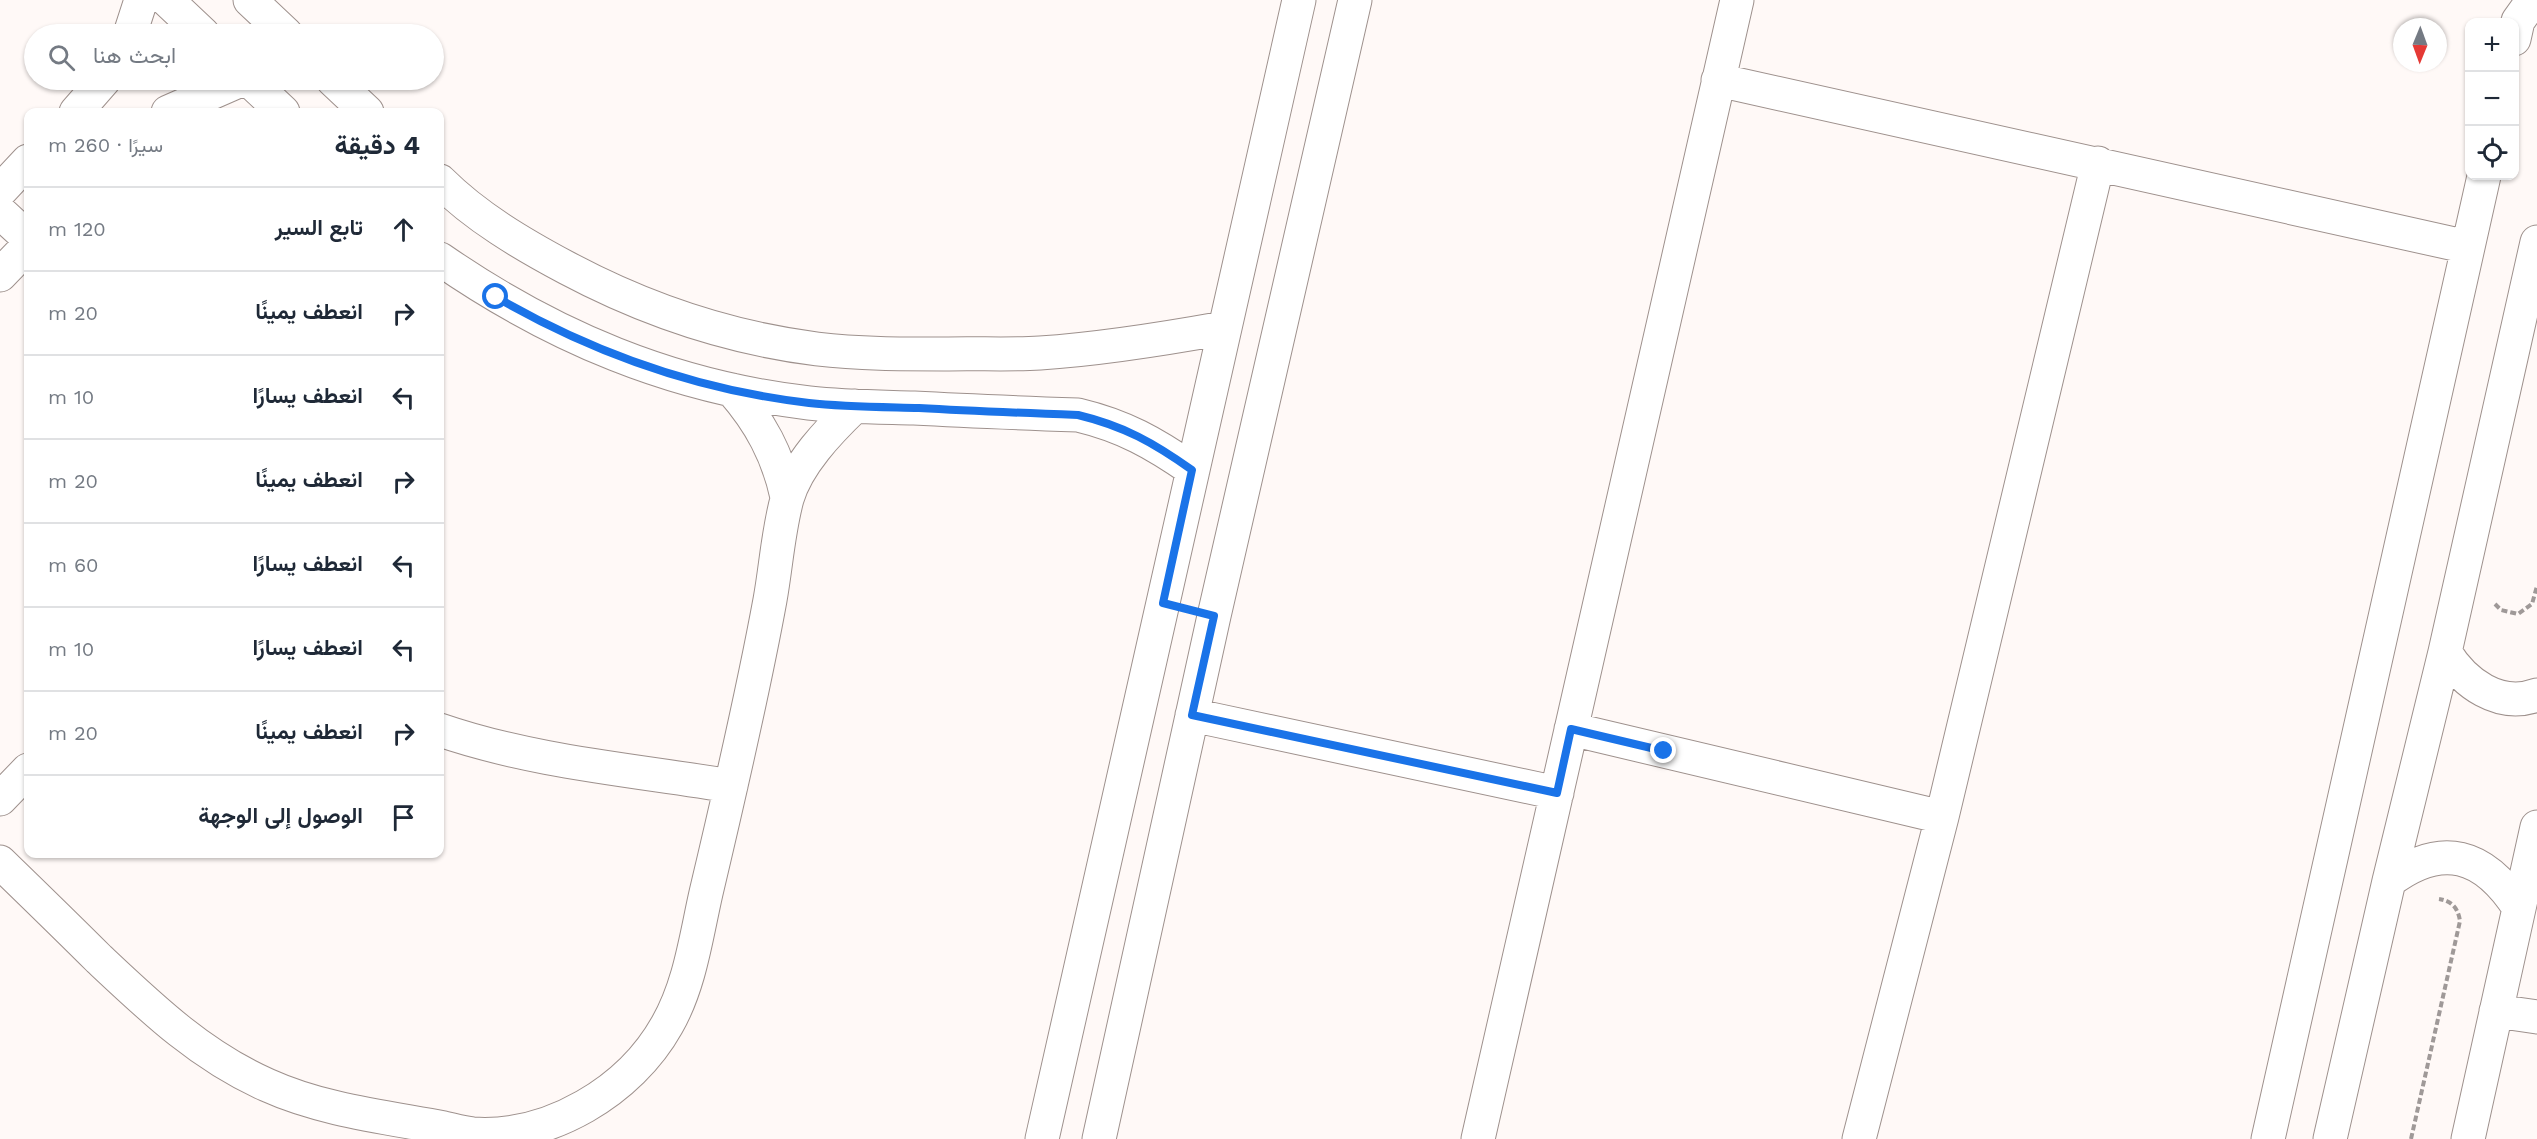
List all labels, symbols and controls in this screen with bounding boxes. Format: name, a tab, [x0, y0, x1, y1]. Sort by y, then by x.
north arrow	[2393, 18, 2447, 72]
map controls	[2465, 18, 2519, 180]
button: +	[2465, 18, 2519, 72]
search box	[24, 24, 444, 90]
icon: search	[45, 41, 78, 74]
text: ابحث هنا	[93, 43, 176, 68]
button: −	[2465, 72, 2519, 126]
button: locate	[2465, 126, 2519, 180]
text: 4 دقيقة	[334, 130, 420, 160]
text: سيرًا · 260 m	[48, 133, 163, 157]
icon: ahead	[387, 213, 420, 246]
text: تابع السير	[275, 215, 363, 240]
text: 120 m	[48, 217, 106, 241]
route start	[482, 283, 508, 309]
icon: right	[387, 297, 420, 330]
text: انعطف يمينًا	[255, 299, 363, 324]
text: 20 m	[48, 301, 98, 325]
icon: left	[387, 381, 420, 414]
text: انعطف يسارًا	[253, 383, 363, 408]
text: 10 m	[48, 385, 94, 409]
icon: right	[387, 465, 420, 498]
text: انعطف يمينًا	[255, 467, 363, 492]
text: 20 m	[48, 469, 98, 493]
icon: left	[387, 549, 420, 582]
text: انعطف يسارًا	[253, 551, 363, 576]
text: 60 m	[48, 553, 99, 577]
icon: left	[387, 633, 420, 666]
text: انعطف يسارًا	[253, 635, 363, 660]
text: 10 m	[48, 637, 94, 661]
icon: right	[387, 717, 420, 750]
text: انعطف يمينًا	[255, 719, 363, 744]
text: 20 m	[48, 721, 98, 745]
route end	[1650, 737, 1676, 763]
icon: arrive	[387, 801, 420, 834]
text: الوصول إلى الوجهة	[198, 803, 363, 828]

